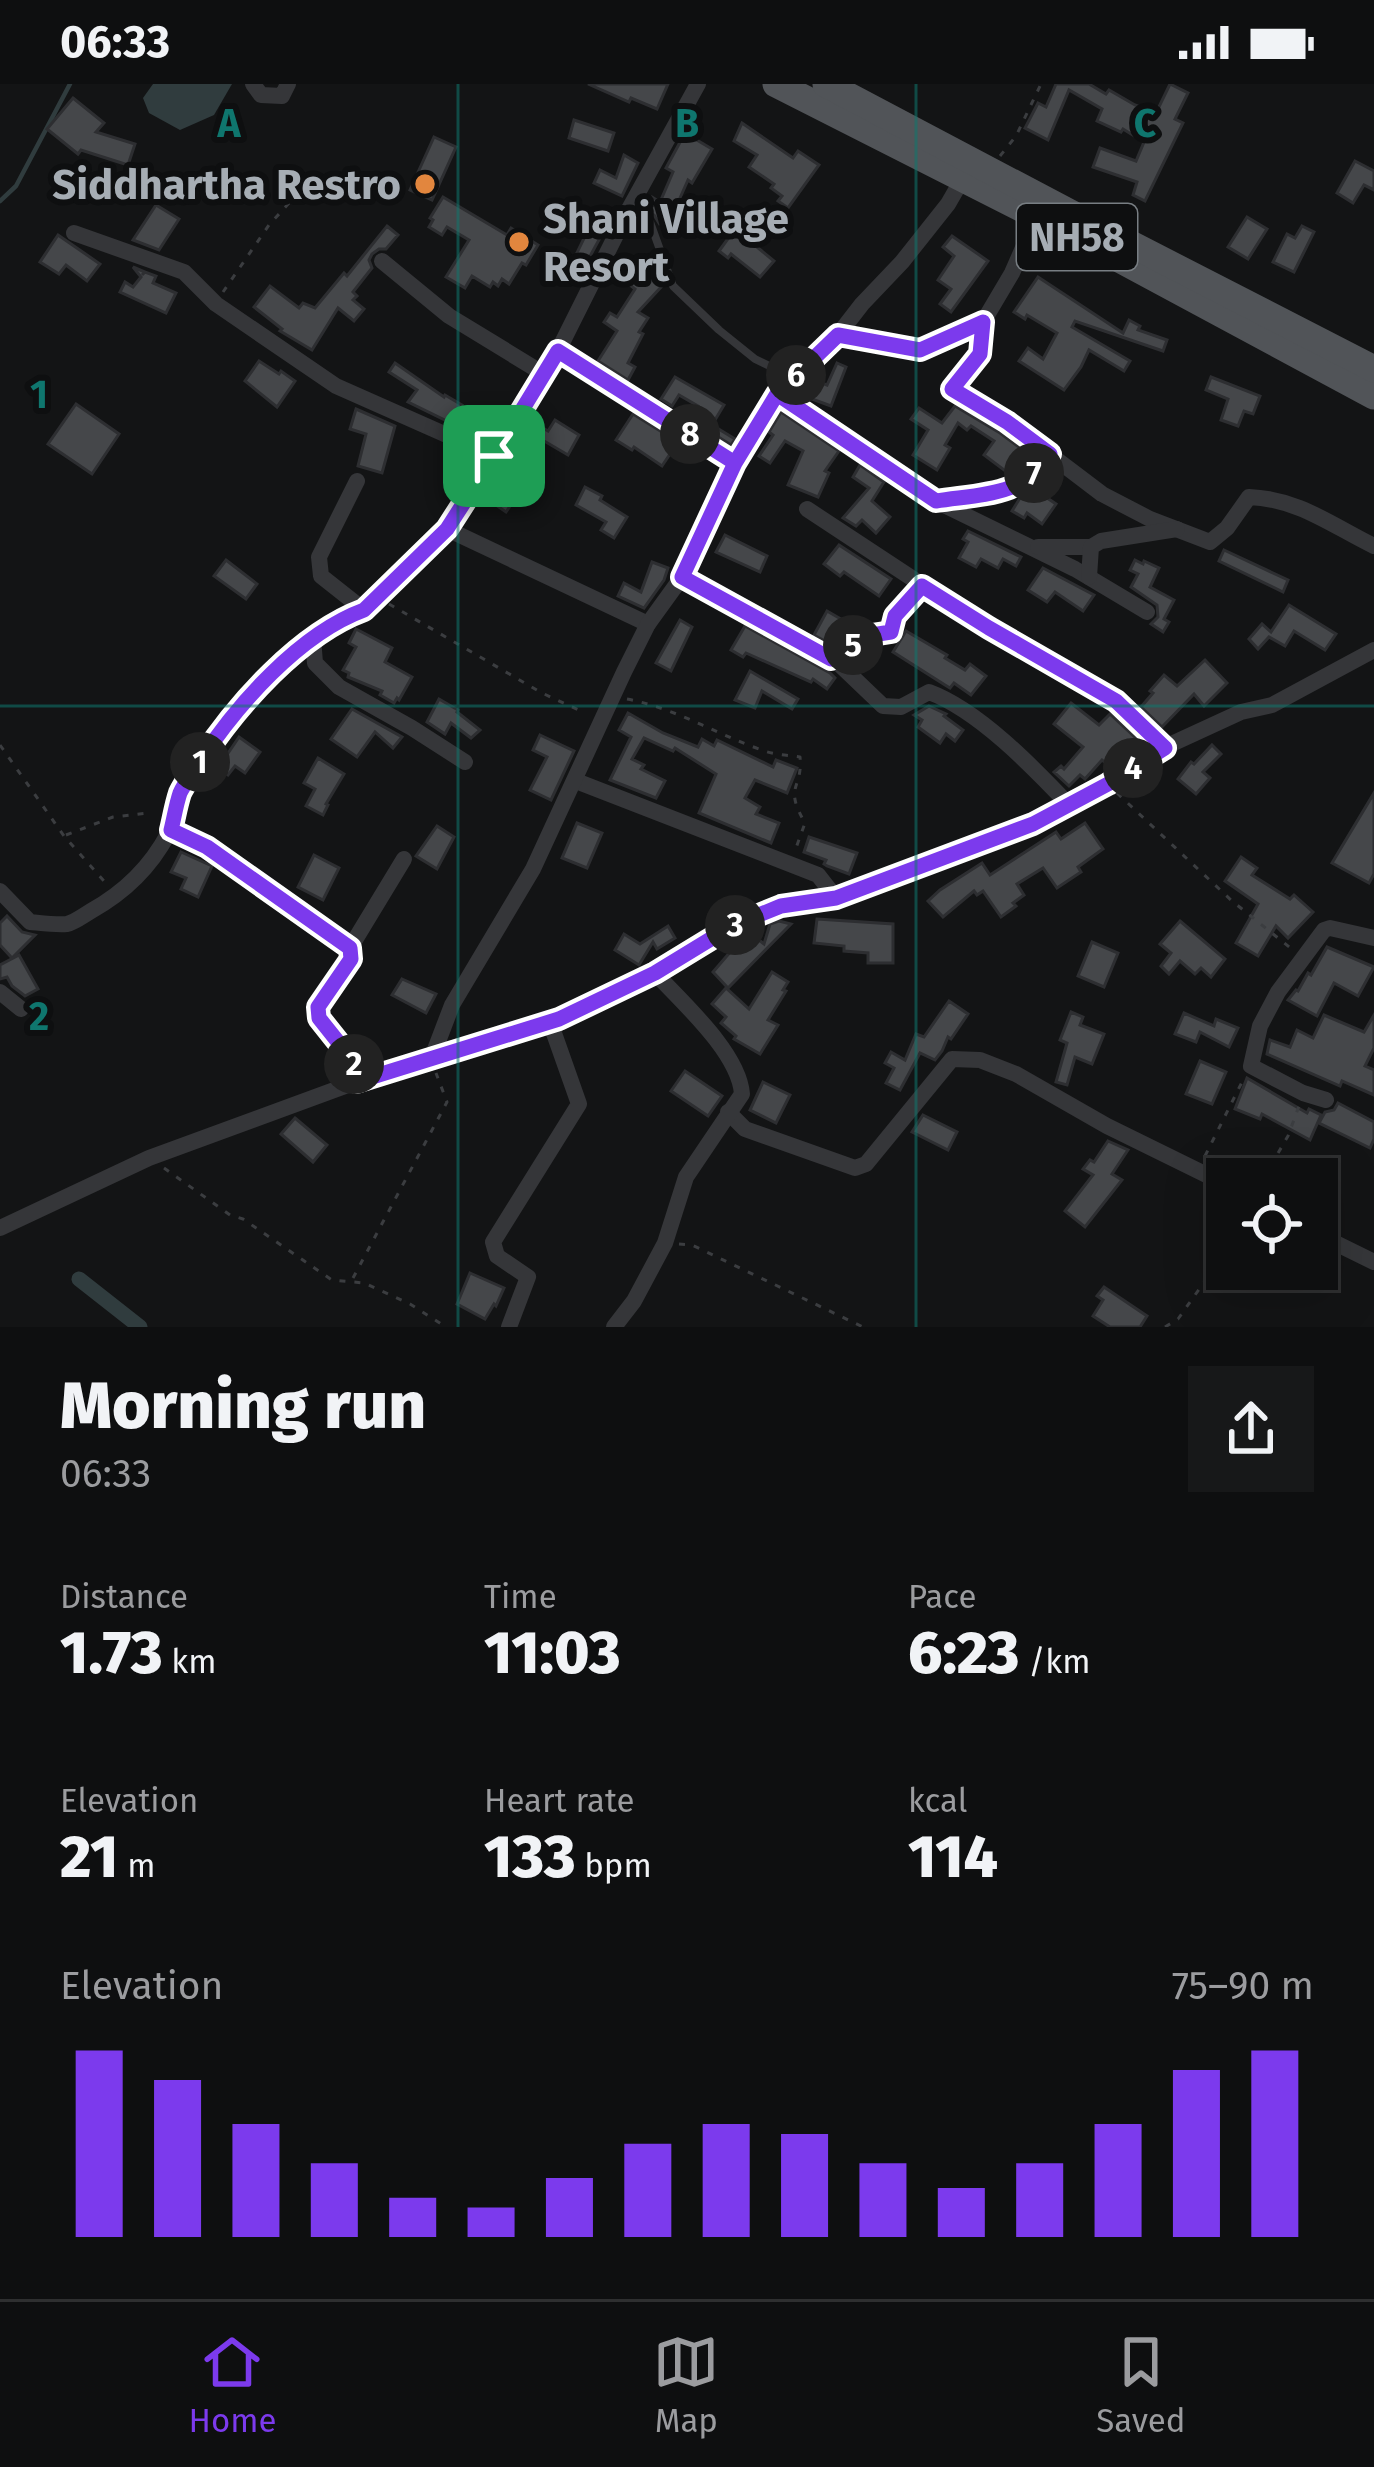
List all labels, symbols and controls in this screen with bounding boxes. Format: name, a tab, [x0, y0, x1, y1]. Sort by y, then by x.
text: 06:33	[60, 15, 170, 69]
text: A	[216, 101, 241, 147]
text: B	[675, 101, 699, 147]
text: C	[1134, 101, 1157, 147]
place label: Siddhartha Restro	[52, 160, 401, 210]
marker: Siddhartha Restro	[412, 171, 438, 197]
place label: Shani Village Resort	[543, 194, 789, 292]
road number: NH58	[1017, 204, 1137, 270]
marker: Shani Village Resort	[506, 229, 532, 255]
pin: 6	[766, 345, 826, 405]
text: 6	[787, 355, 805, 395]
text: 1	[30, 372, 48, 418]
pin: 8	[660, 404, 720, 464]
pin	[443, 405, 545, 507]
text: 8	[680, 414, 700, 454]
icon: arrive	[461, 423, 527, 489]
pin: 7	[1004, 443, 1064, 503]
text: 7	[1026, 453, 1042, 493]
pin: 5	[823, 615, 883, 675]
text: 5	[844, 625, 862, 665]
pin: 1	[170, 732, 230, 792]
pin: 4	[1103, 738, 1163, 798]
text: 1	[192, 742, 208, 782]
text: 4	[1124, 748, 1142, 788]
pin: 3	[705, 895, 765, 955]
text: 3	[726, 905, 744, 945]
text: 2	[29, 994, 49, 1040]
pin: 2	[324, 1034, 384, 1094]
text: 2	[345, 1044, 363, 1084]
map controls	[1206, 1158, 1338, 1290]
button: locate	[1206, 1158, 1338, 1290]
text: Morning run	[60, 1366, 426, 1445]
button: share	[1188, 1366, 1314, 1492]
text: 06:33	[60, 1451, 151, 1497]
text: Distance	[60, 1577, 188, 1617]
text: Time	[484, 1577, 557, 1617]
text: Pace	[908, 1577, 976, 1617]
text: 1.73	[60, 1617, 162, 1689]
text: 11:03	[484, 1617, 621, 1689]
text: 6:23	[908, 1617, 1019, 1689]
text: km	[162, 1642, 216, 1682]
text: /km	[1019, 1642, 1091, 1682]
text: Elevation	[60, 1781, 198, 1821]
text: Heart rate	[484, 1781, 634, 1821]
text: kcal	[908, 1781, 967, 1821]
text: 21	[60, 1821, 119, 1893]
text: 133	[484, 1821, 576, 1893]
text: 114	[908, 1821, 998, 1893]
text: m	[119, 1846, 156, 1886]
text: bpm	[576, 1846, 652, 1886]
text: Elevation	[60, 1963, 223, 2009]
text: 75–90 m	[1172, 1963, 1314, 2009]
tab: Home	[188, 2329, 276, 2441]
tab: Map	[653, 2329, 719, 2441]
tab: Saved	[1096, 2329, 1186, 2441]

